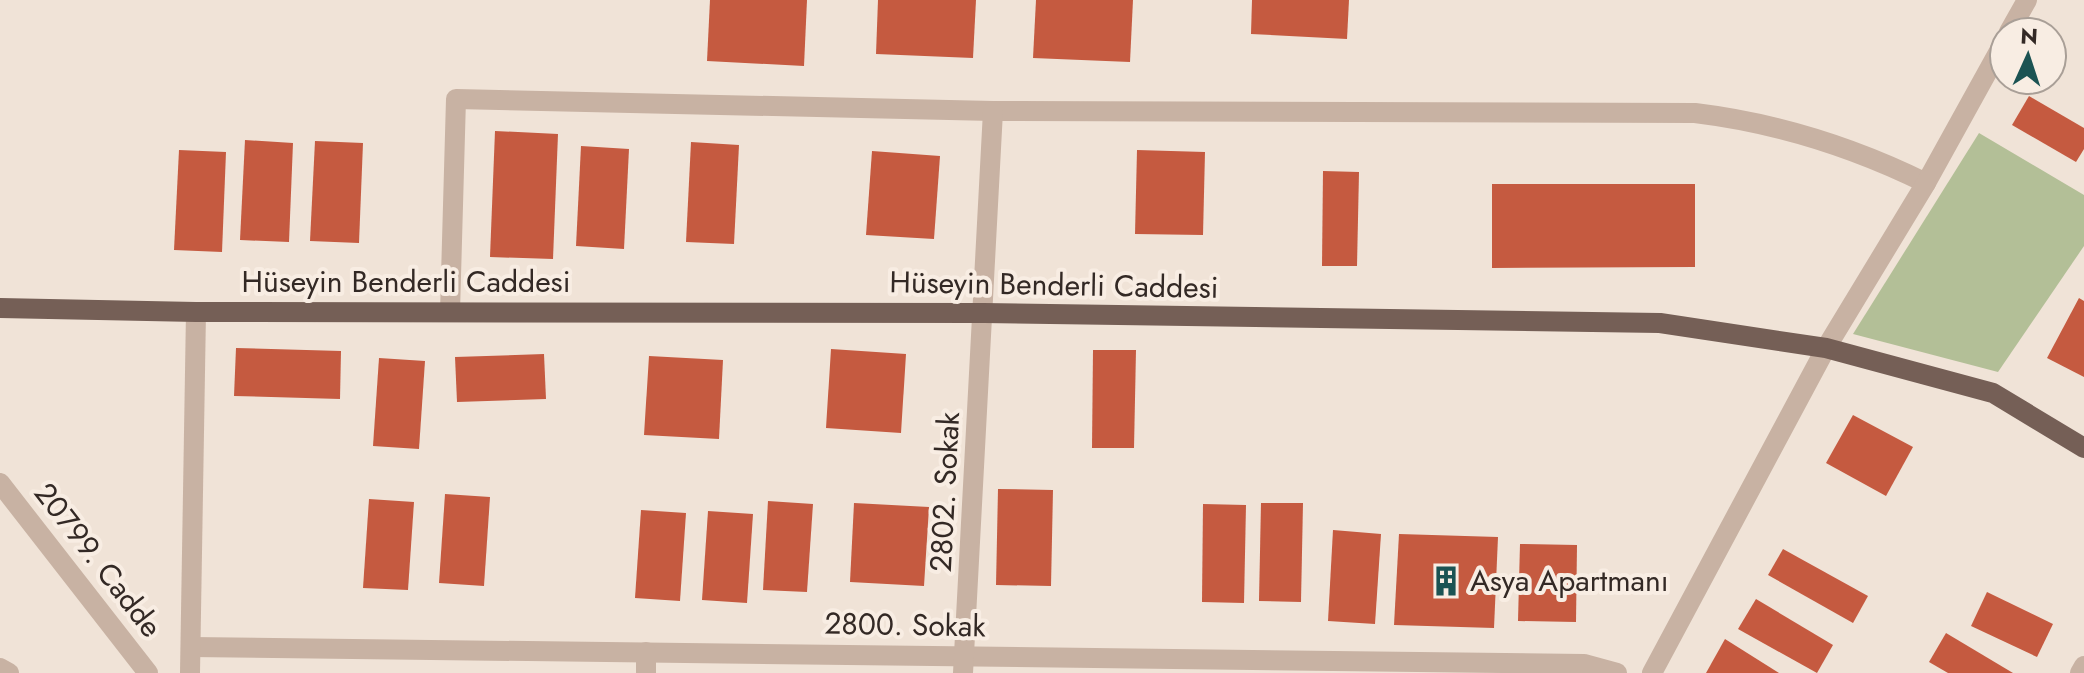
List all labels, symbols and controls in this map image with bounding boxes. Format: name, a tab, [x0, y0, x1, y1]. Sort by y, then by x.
north arrow	[1988, 16, 2068, 96]
text: N	[2019, 20, 2039, 52]
street label: Hüseyin Benderli Caddesi	[241, 260, 571, 303]
street label: Hüseyin Benderli Caddesi	[889, 260, 1219, 309]
street label: 2802. Sokak	[919, 410, 970, 573]
street label: 20799. Cadde	[24, 473, 173, 646]
place label: Asya Apartmanı	[1470, 559, 1669, 602]
building icon: Asya Apartmanı	[1429, 564, 1463, 598]
street label: 2800. Sokak	[824, 602, 987, 647]

